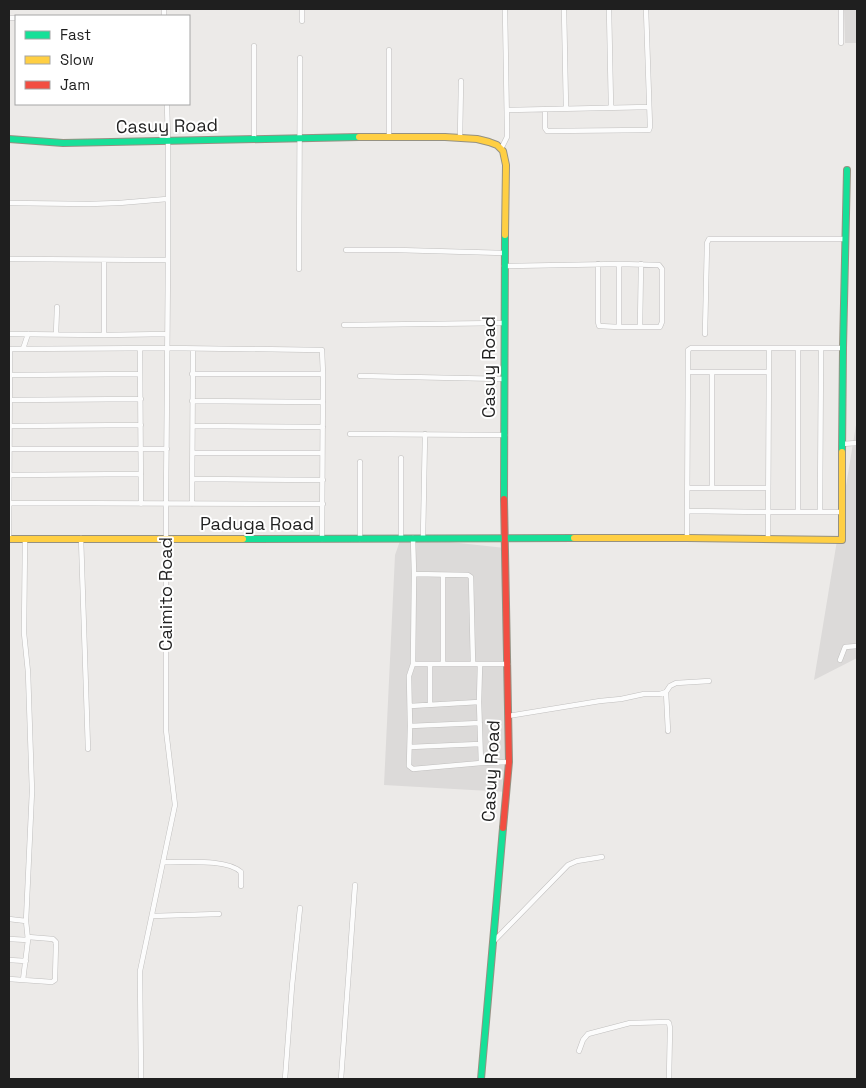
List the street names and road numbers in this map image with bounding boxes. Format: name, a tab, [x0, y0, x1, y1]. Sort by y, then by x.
street label: Casuy Road	[116, 113, 218, 138]
street label: Casuy Road	[477, 316, 500, 418]
street label: Paduga Road	[200, 512, 314, 535]
street label: Caimito Road	[154, 537, 177, 651]
street label: Casuy Road	[476, 719, 505, 823]

